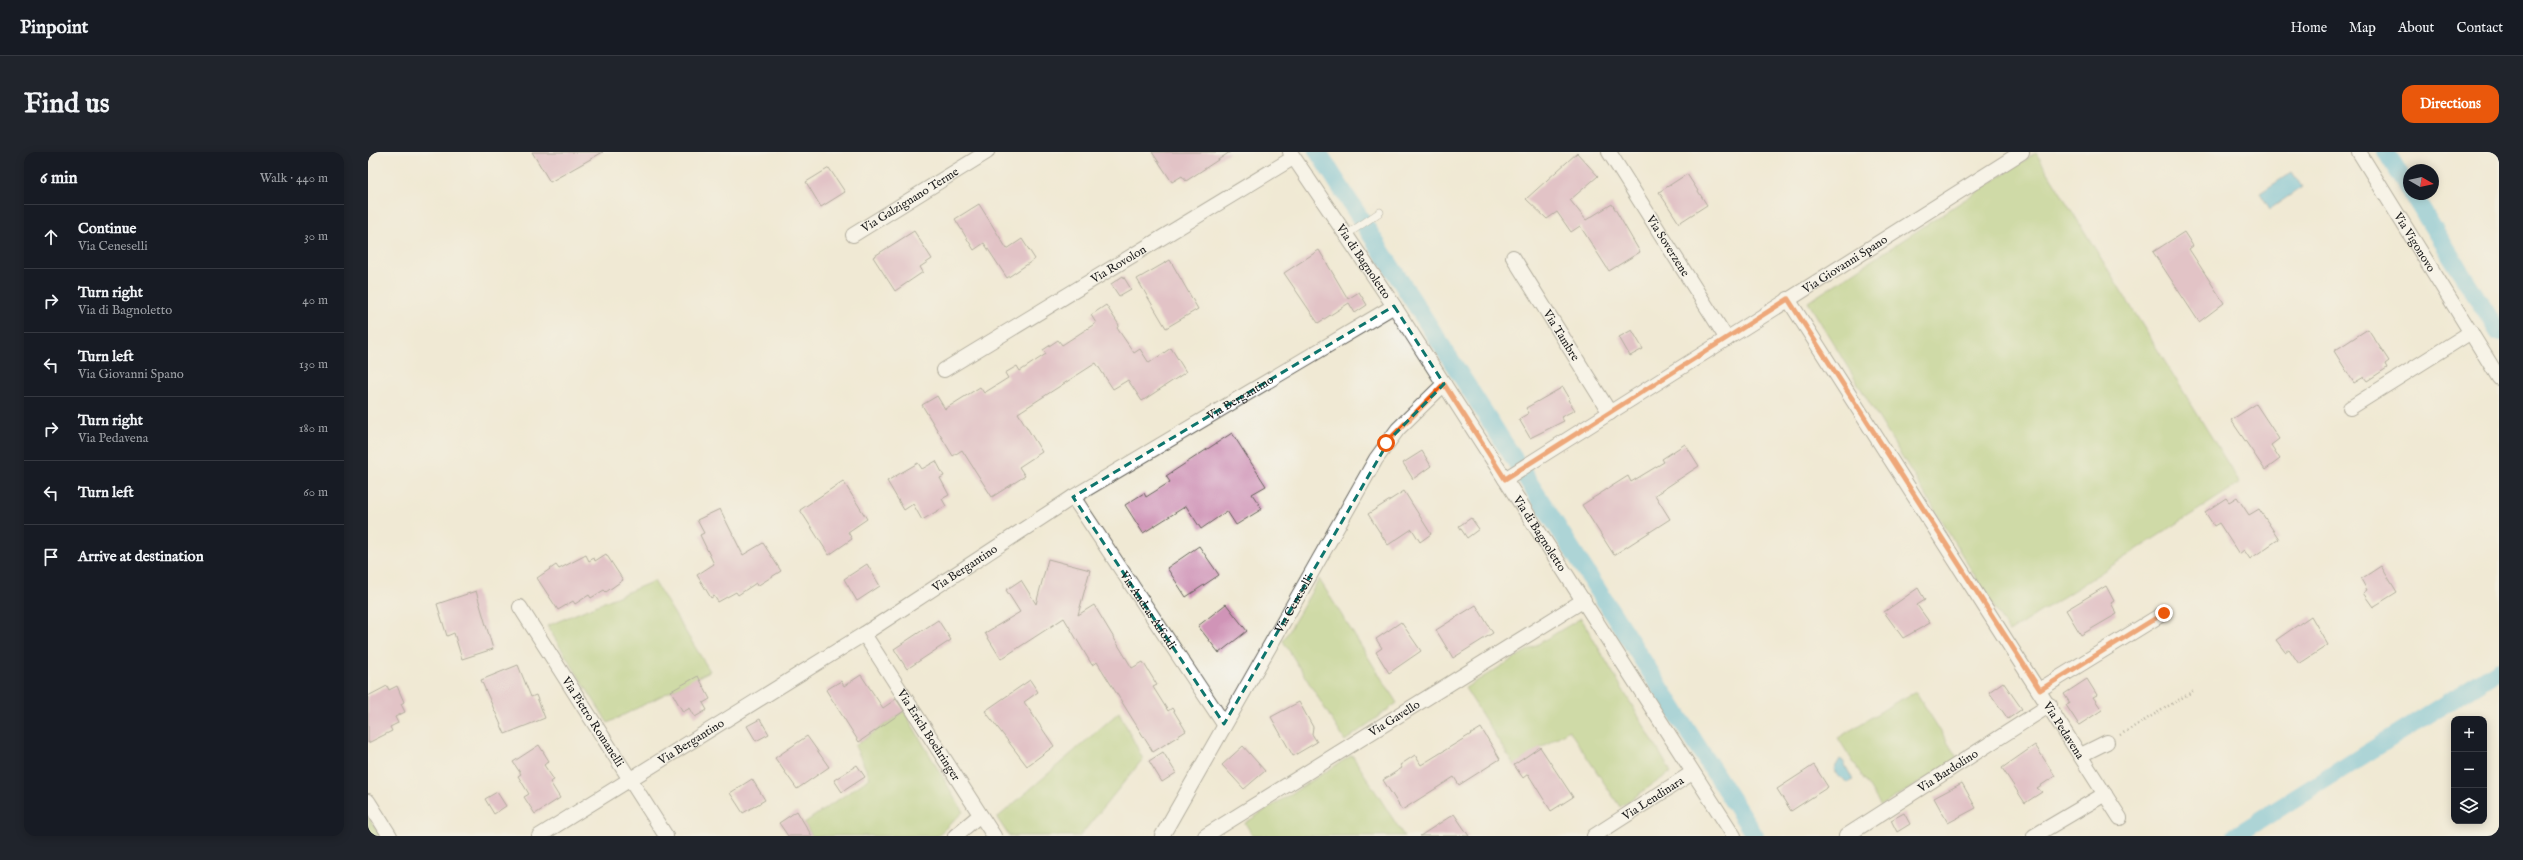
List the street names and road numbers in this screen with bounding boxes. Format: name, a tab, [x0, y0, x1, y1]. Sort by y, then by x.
street label: Via Galzignano Terme	[858, 164, 962, 236]
street label: Via Vigonovo	[2390, 209, 2439, 275]
street label: Via Soverzene	[1643, 212, 1693, 280]
street label: Via di Bagnoletto	[1333, 220, 1395, 302]
street label: Via Giovanni Spano	[1799, 231, 1891, 297]
street label: Via Rovolon	[1087, 241, 1149, 287]
street label: Via Tambre	[1540, 306, 1583, 364]
street label: Via Bergantino	[1203, 372, 1277, 424]
street label: Via di Bagnoletto	[1510, 492, 1570, 575]
street label: Via Bergantino	[928, 541, 1001, 595]
street label: Via Andras Alfoldi	[1116, 567, 1180, 652]
street label: Via Ceneselli	[1271, 572, 1316, 636]
street label: Via Pietro Romanelli	[558, 673, 627, 770]
street label: Via Erich Boehringer	[893, 686, 964, 784]
street label: Via Gavello	[1365, 696, 1423, 740]
street label: Via Pedavena	[2040, 698, 2088, 762]
street label: Via Bergantino	[654, 715, 727, 768]
street label: Via Bardolino	[1914, 745, 1981, 796]
street label: Via Lendinara	[1618, 772, 1687, 824]

